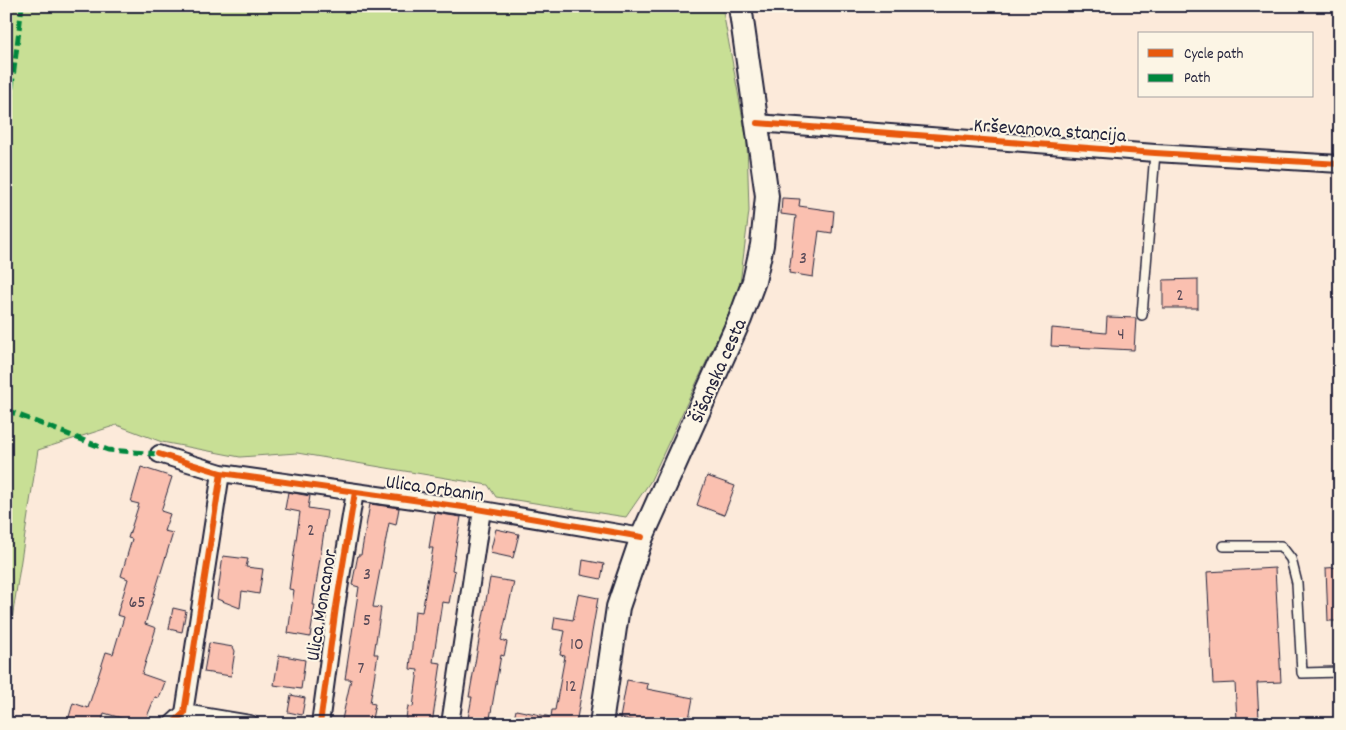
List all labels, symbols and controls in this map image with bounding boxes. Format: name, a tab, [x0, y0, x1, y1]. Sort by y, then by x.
legend	[1138, 32, 1314, 98]
text: Cycle path	[1184, 44, 1244, 66]
text: Path	[1184, 68, 1210, 90]
street label: Krševanova stancija	[973, 113, 1128, 151]
house number: 3	[799, 247, 807, 272]
house number: 2	[1176, 284, 1184, 309]
street label: Šišanska cesta	[684, 314, 756, 428]
house number: 4	[1117, 323, 1125, 348]
street label: Ulica Orbanin	[384, 469, 486, 511]
house number: 2	[307, 519, 315, 544]
street label: Ulica Moncanor	[300, 547, 346, 663]
house number: 3	[363, 563, 371, 588]
house number: 65	[128, 591, 146, 616]
house number: 5	[363, 609, 371, 634]
house number: 10	[570, 633, 584, 658]
house number: 7	[358, 657, 365, 682]
house number: 12	[565, 675, 577, 700]

